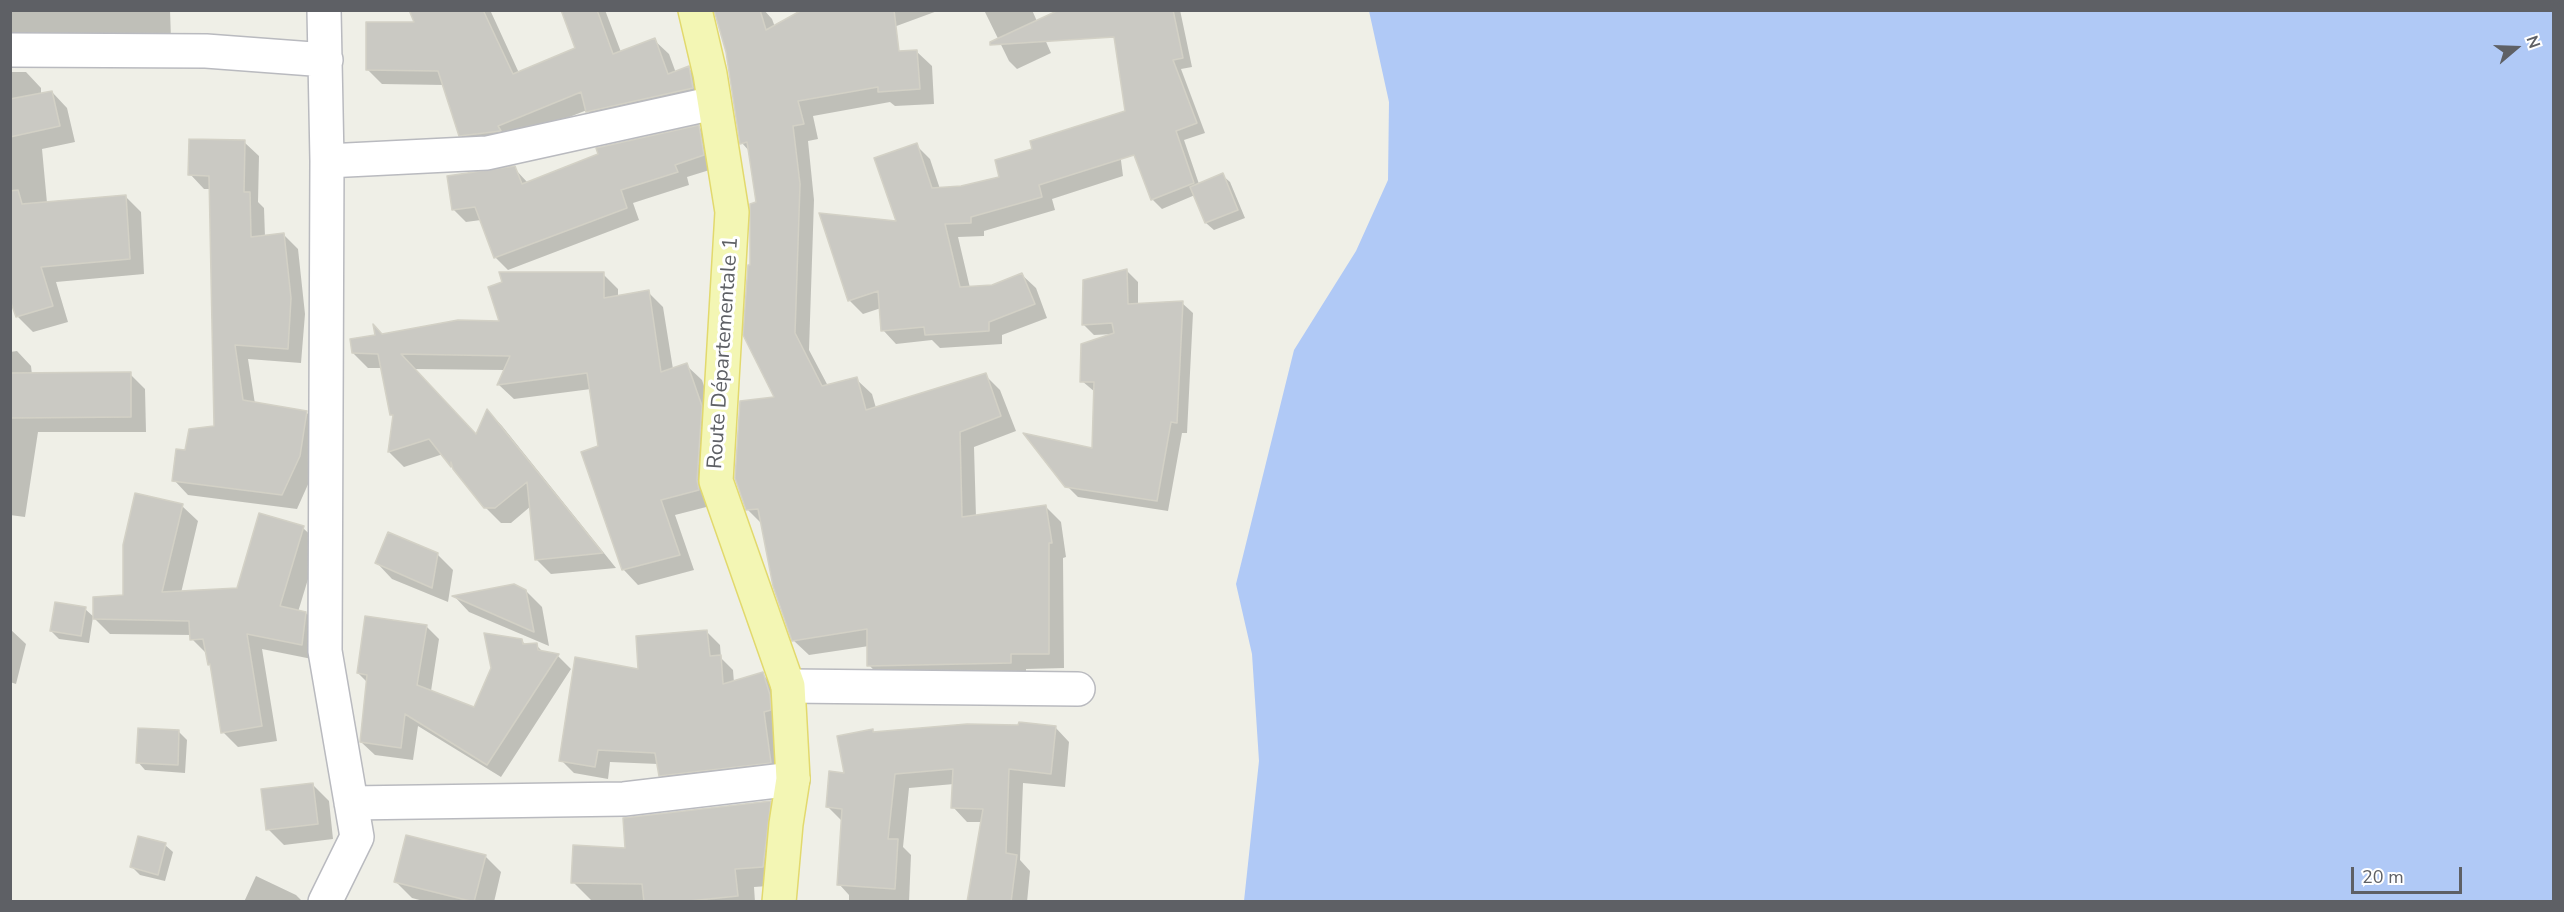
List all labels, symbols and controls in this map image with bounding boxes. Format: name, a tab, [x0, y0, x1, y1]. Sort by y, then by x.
north arrow	[2486, 18, 2546, 78]
text: N	[2521, 33, 2545, 51]
street label: Route Départementale 1	[703, 236, 745, 470]
scale bar	[2354, 855, 2465, 893]
text: 20 m	[2362, 865, 2404, 889]

